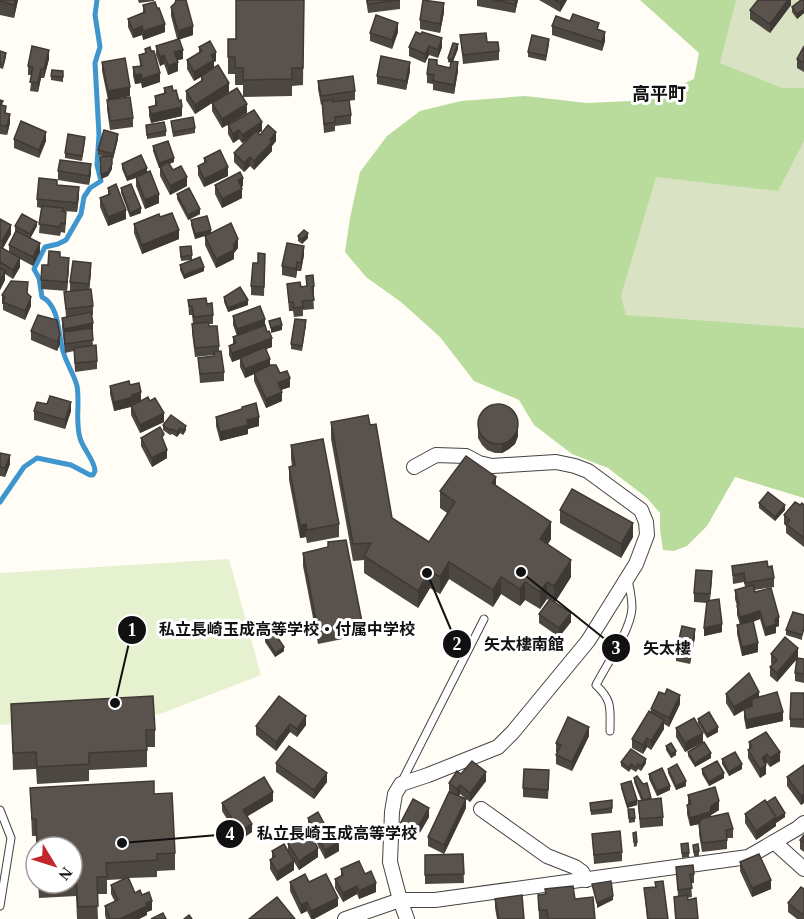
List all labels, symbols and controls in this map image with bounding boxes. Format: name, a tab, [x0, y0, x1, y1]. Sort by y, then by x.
district label: 高平町	[632, 84, 686, 104]
callout: 私立長崎玉成高等学校・付属中学校	[117, 613, 427, 647]
text: 1	[128, 620, 137, 640]
text: 私立長崎玉成高等学校・付属中学校	[159, 620, 415, 638]
callout: 矢太樓南館	[442, 627, 576, 661]
callout: 矢太樓	[601, 631, 703, 665]
text: 2	[453, 634, 462, 654]
text: 矢太樓南館	[484, 636, 564, 653]
text: 3	[612, 638, 621, 658]
text: 矢太樓	[643, 640, 691, 657]
callout: 私立長崎玉成高等学校	[215, 817, 429, 851]
text: 4	[226, 824, 235, 844]
text: 私立長崎玉成高等学校	[257, 824, 417, 842]
north arrow	[24, 835, 84, 895]
text: N	[55, 864, 76, 884]

